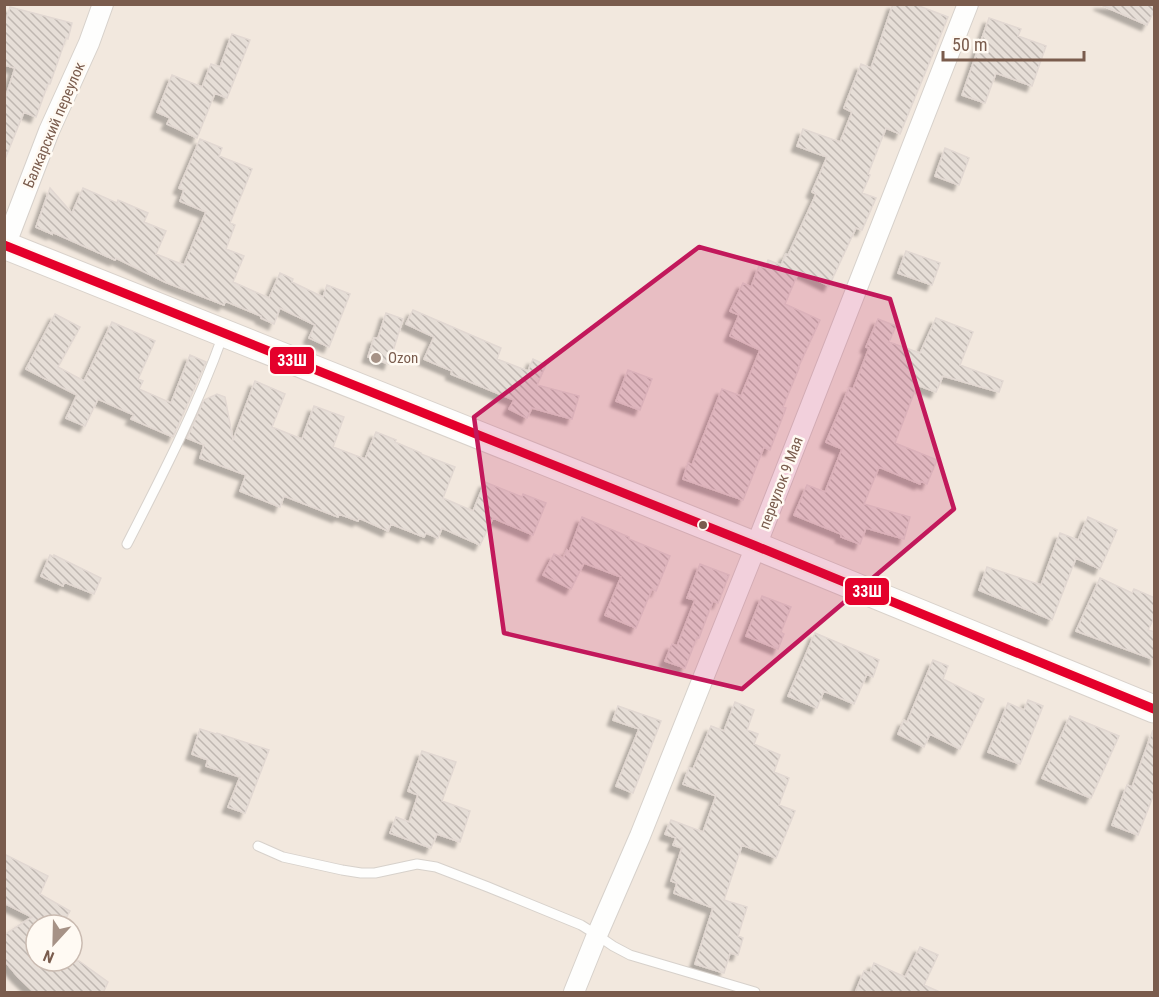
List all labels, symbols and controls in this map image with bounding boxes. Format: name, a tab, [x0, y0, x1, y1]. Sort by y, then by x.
scale bar	[943, 24, 1084, 62]
text: 50 m	[952, 34, 987, 55]
street label: Балкарский переулок	[19, 59, 89, 191]
line badge: 33Ш	[269, 346, 315, 375]
place label: Ozon	[388, 349, 418, 367]
text: 33Ш	[277, 351, 307, 370]
marker: Ozon	[369, 351, 383, 365]
street label: переулок 9 Мая	[755, 434, 807, 532]
unlabelled marker	[697, 519, 709, 531]
line badge: 33Ш	[844, 577, 890, 606]
text: 33Ш	[852, 582, 882, 601]
north arrow	[24, 913, 84, 973]
text: N	[40, 946, 57, 967]

